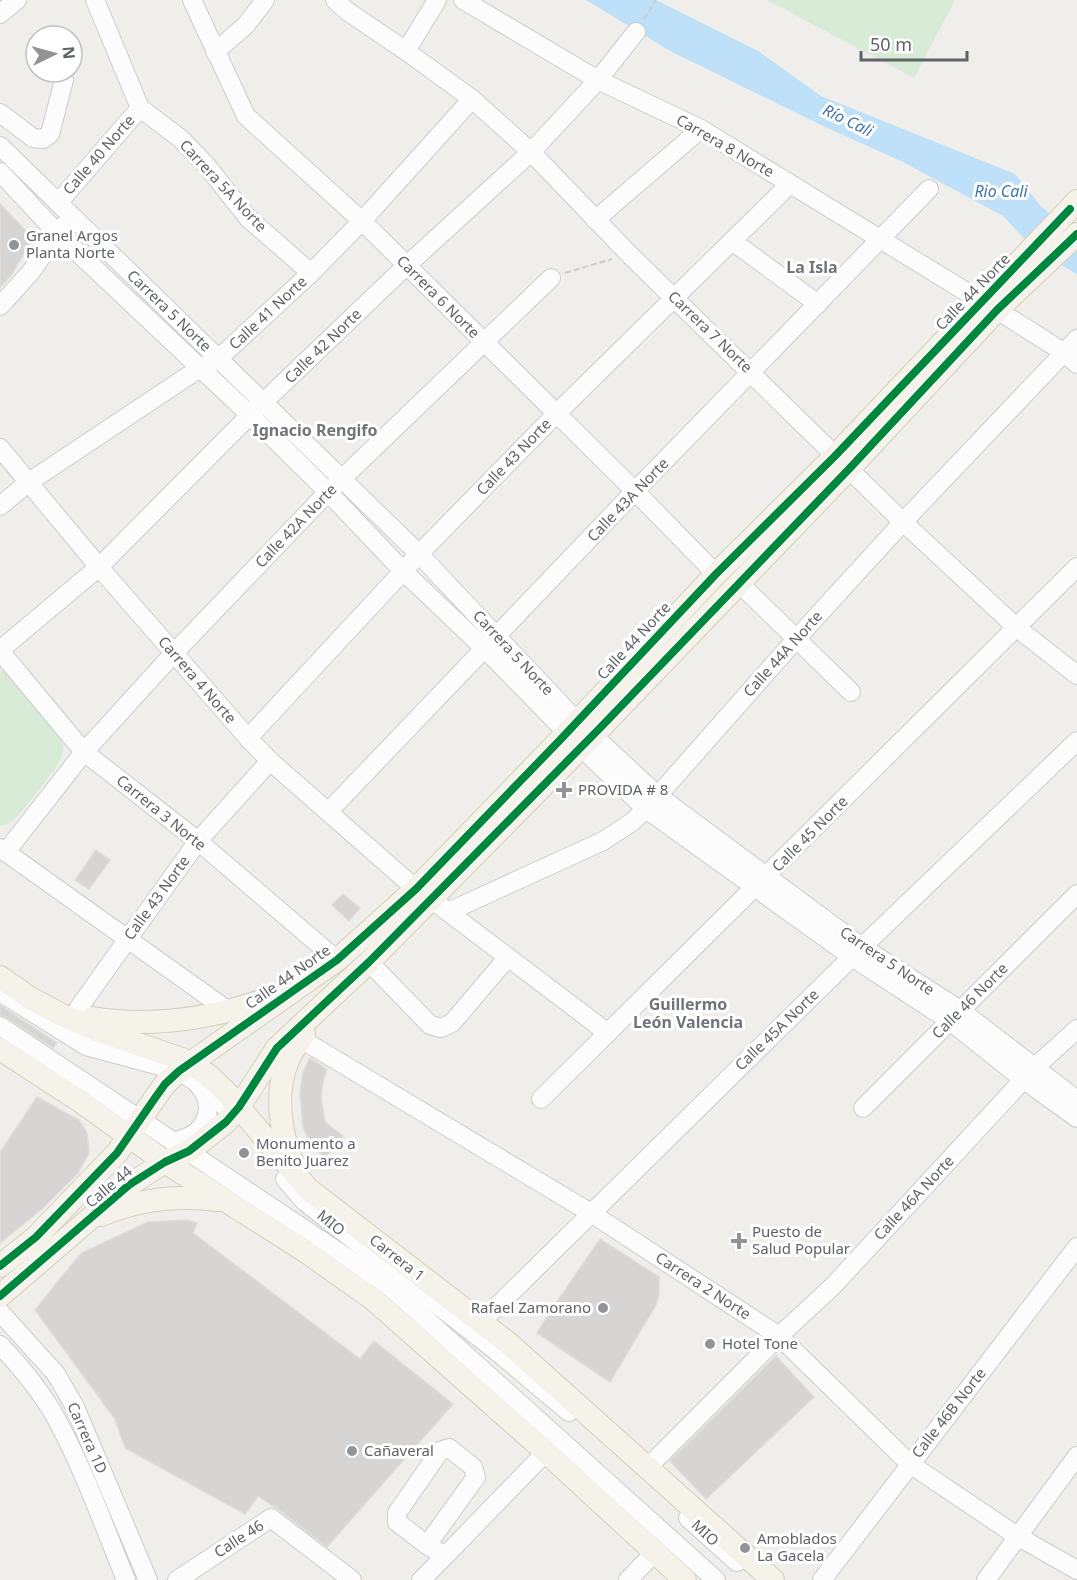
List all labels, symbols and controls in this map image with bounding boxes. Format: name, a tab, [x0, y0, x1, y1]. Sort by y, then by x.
north arrow	[24, 24, 84, 84]
scale bar	[861, 24, 968, 62]
text: 50 m	[870, 32, 912, 56]
text: N	[57, 45, 80, 60]
water label: Río Cali	[819, 98, 878, 142]
street label: Carrera 8 Norte	[673, 109, 778, 181]
street label: Calle 40 Norte	[58, 110, 138, 198]
street label: Carrera 5A Norte	[176, 135, 272, 236]
water label: Rio Cali	[974, 180, 1028, 202]
place label: Granel Argos Planta Norte	[26, 225, 118, 262]
marker: Granel Argos Planta Norte	[7, 238, 21, 252]
street label: Calle 44 Norte	[930, 249, 1014, 334]
street label: Carrera 6 Norte	[393, 250, 485, 342]
district label: La Isla	[786, 256, 838, 278]
street label: Carrera 5 Norte	[123, 265, 216, 356]
street label: Calle 41 Norte	[224, 271, 311, 354]
street label: Carrera 7 Norte	[664, 286, 757, 377]
street label: Calle 42 Norte	[280, 303, 365, 387]
street label: Calle 43 Norte	[471, 414, 555, 499]
district label: Ignacio Rengifo	[252, 419, 378, 441]
street label: Calle 43A Norte	[582, 453, 672, 546]
street label: Calle 42A Norte	[250, 479, 340, 572]
street label: Calle 44 Norte	[592, 597, 675, 684]
street label: Carrera 5 Norte	[469, 605, 558, 699]
street label: Calle 44A Norte	[738, 606, 826, 701]
street label: Carrera 4 Norte	[154, 631, 241, 727]
street label: Carrera 3 Norte	[113, 770, 211, 855]
place label: PROVIDA # 8	[578, 779, 668, 799]
marker: PROVIDA # 8	[555, 781, 573, 799]
street label: Calle 45 Norte	[767, 791, 852, 876]
street label: Calle 43 Norte	[119, 851, 194, 944]
street label: Carrera 5 Norte	[836, 921, 939, 999]
street label: Calle 44 Norte	[241, 939, 334, 1013]
street label: Calle 46 Norte	[927, 958, 1012, 1043]
street label: Calle 45A Norte	[730, 984, 823, 1074]
district label: Guillermo León Valencia	[633, 993, 743, 1033]
place label: Monumento a Benito Juarez	[256, 1133, 356, 1170]
marker: Monumento a Benito Juarez	[237, 1146, 251, 1160]
street label: Calle 46A Norte	[869, 1151, 958, 1244]
street label: Calle 44	[81, 1161, 136, 1212]
street label: MIO	[314, 1205, 350, 1240]
place label: Puesto de Salud Popular	[752, 1221, 850, 1258]
street label: Carrera 1	[366, 1229, 429, 1285]
marker: Puesto de Salud Popular	[730, 1232, 748, 1250]
street label: Carrera 2 Norte	[652, 1247, 755, 1323]
place label: Rafael Zamorano	[471, 1297, 591, 1317]
marker: Rafael Zamorano	[596, 1301, 610, 1315]
place label: Hotel Tone	[722, 1333, 798, 1353]
marker: Hotel Tone	[703, 1337, 717, 1351]
street label: Calle 46B Norte	[907, 1363, 990, 1462]
street label: Carrera 1D	[63, 1399, 113, 1477]
place label: Cañaveral	[364, 1440, 434, 1460]
marker: Cañaveral	[345, 1444, 359, 1458]
street label: Calle 46	[210, 1515, 267, 1562]
street label: MIO	[688, 1515, 724, 1550]
place label: Amoblados La Gacela	[757, 1528, 837, 1565]
marker: Amoblados La Gacela	[738, 1541, 752, 1555]

